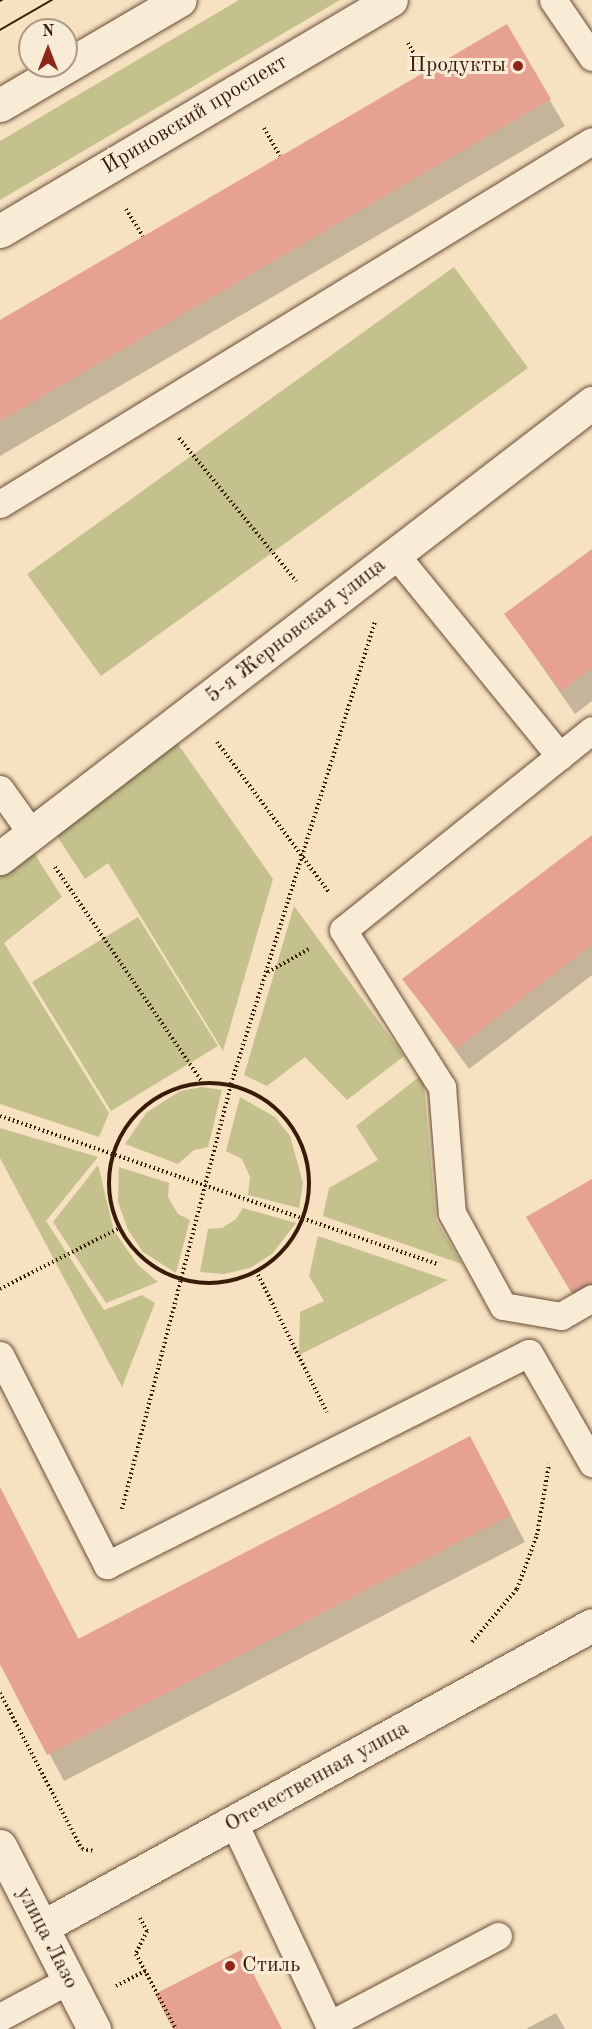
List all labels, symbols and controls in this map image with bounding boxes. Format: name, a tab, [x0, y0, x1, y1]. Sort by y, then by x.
north arrow	[18, 18, 78, 78]
text: N	[42, 24, 54, 40]
street label: Ириновский проспект	[97, 49, 293, 181]
place label: Продукты	[409, 53, 506, 79]
marker: Продукты	[511, 59, 525, 73]
street label: 5-я Жерновская улица	[201, 553, 391, 709]
street label: Отечественная улица	[220, 1715, 414, 1839]
street label: улица Лазо	[10, 1883, 84, 1993]
place label: Стиль	[242, 1953, 300, 1979]
marker: Стиль	[223, 1959, 237, 1973]

